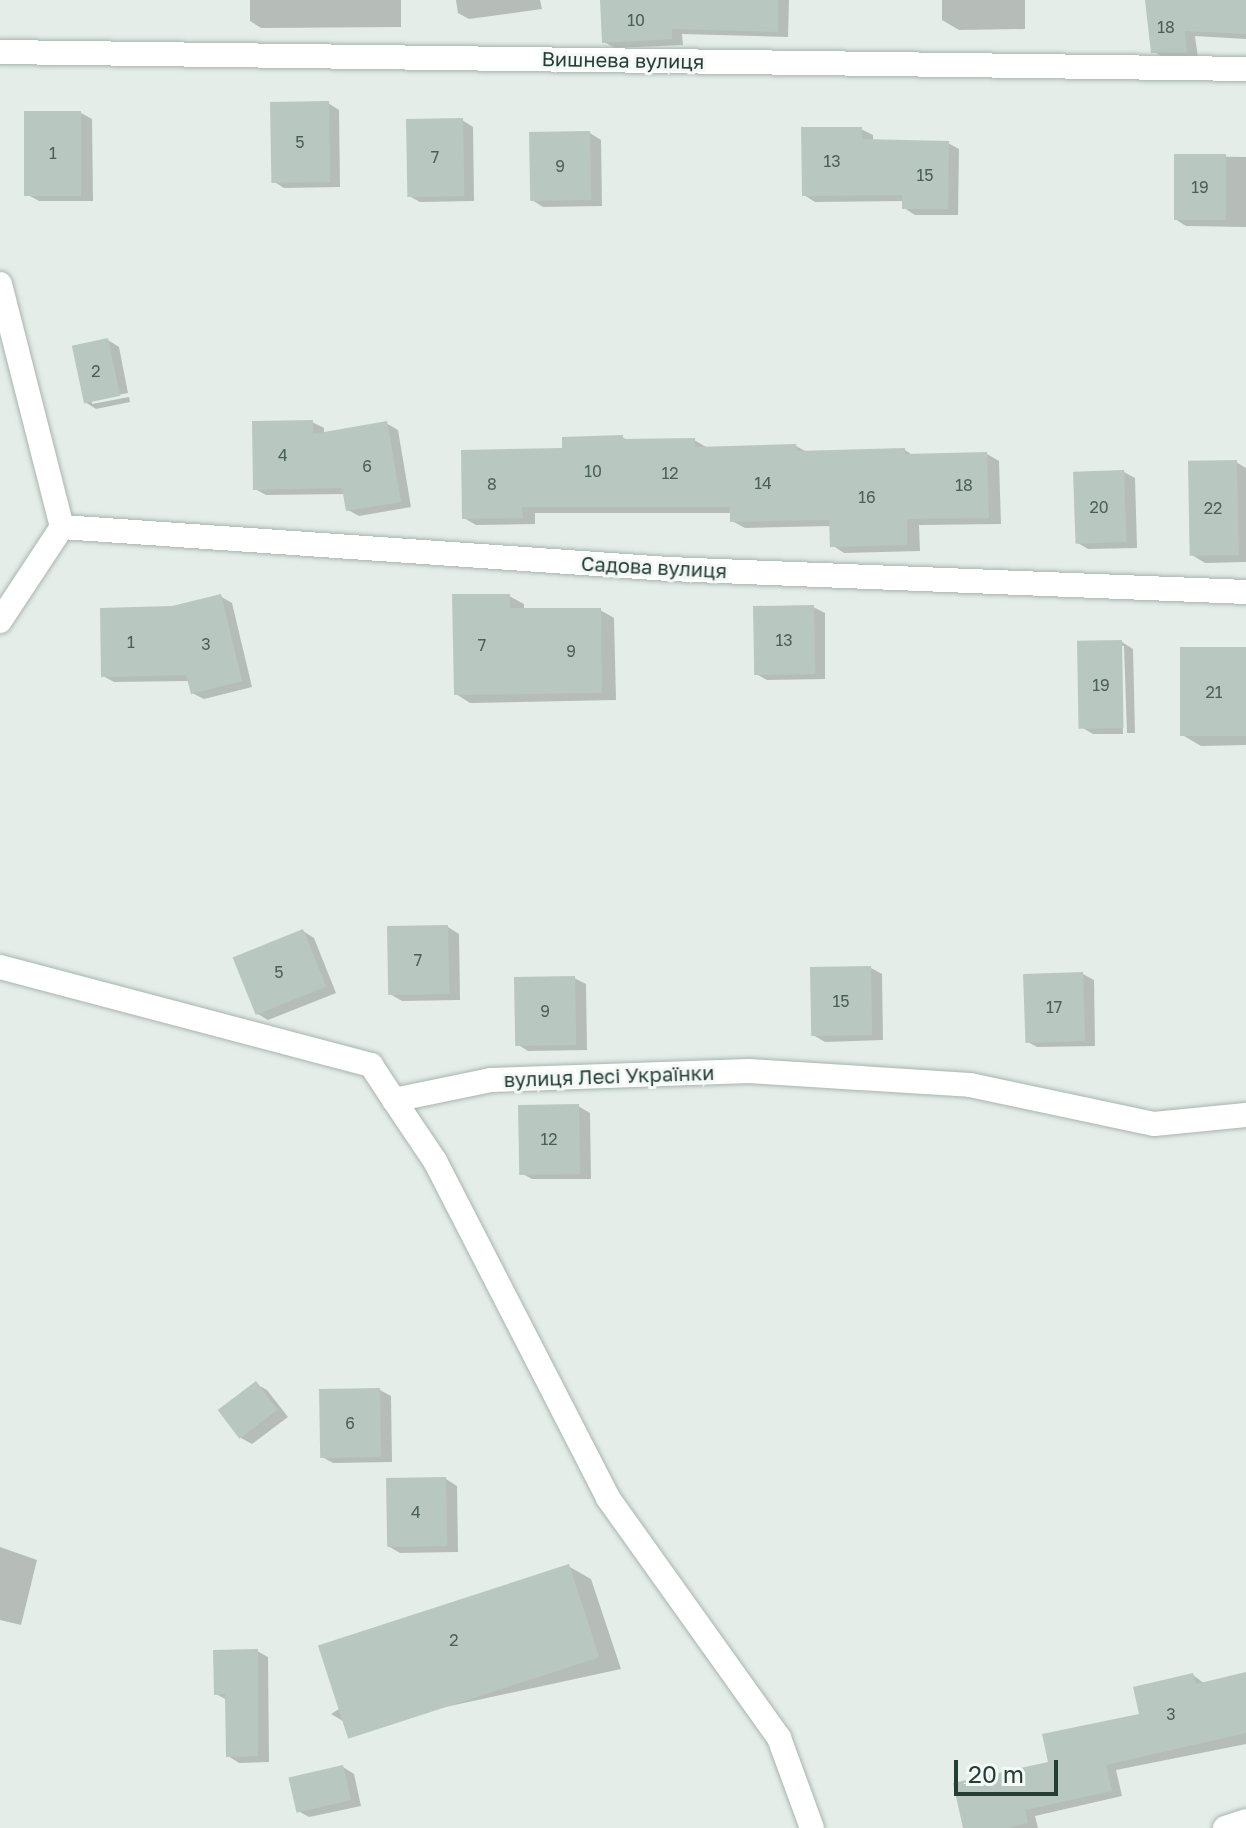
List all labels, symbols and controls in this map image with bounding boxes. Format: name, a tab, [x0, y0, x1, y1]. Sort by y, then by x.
house number: 10	[627, 10, 645, 30]
house number: 18	[1157, 17, 1175, 37]
street label: Вишнева вулиця	[541, 47, 705, 73]
house number: 5	[295, 132, 305, 152]
house number: 1	[49, 143, 57, 163]
house number: 7	[431, 147, 439, 167]
house number: 13	[823, 151, 841, 171]
house number: 9	[555, 156, 565, 176]
house number: 15	[916, 165, 934, 185]
house number: 19	[1191, 177, 1209, 197]
house number: 2	[91, 361, 101, 381]
house number: 4	[278, 445, 288, 465]
house number: 6	[362, 456, 372, 476]
house number: 10	[584, 461, 602, 481]
house number: 12	[661, 463, 679, 483]
house number: 14	[754, 473, 772, 493]
house number: 8	[487, 474, 497, 494]
house number: 18	[955, 475, 973, 495]
house number: 16	[858, 487, 876, 507]
house number: 20	[1089, 497, 1109, 517]
house number: 22	[1204, 498, 1222, 518]
street label: Садова вулиця	[580, 551, 728, 583]
house number: 13	[775, 630, 793, 650]
house number: 1	[127, 632, 135, 652]
house number: 3	[201, 634, 211, 654]
house number: 7	[478, 635, 486, 655]
house number: 9	[566, 641, 576, 661]
house number: 19	[1092, 675, 1110, 695]
house number: 21	[1205, 682, 1223, 702]
house number: 7	[414, 950, 422, 970]
house number: 5	[274, 962, 284, 982]
house number: 15	[832, 991, 850, 1011]
house number: 17	[1046, 997, 1062, 1017]
house number: 9	[540, 1001, 550, 1021]
street label: вулиця Лесі Українки	[503, 1060, 715, 1092]
house number: 12	[540, 1129, 558, 1149]
house number: 6	[345, 1413, 355, 1433]
house number: 4	[411, 1502, 421, 1522]
house number: 2	[449, 1630, 459, 1650]
house number: 3	[1166, 1704, 1176, 1724]
scale bar	[958, 1744, 1062, 1794]
text: 20 m	[968, 1759, 1024, 1788]

